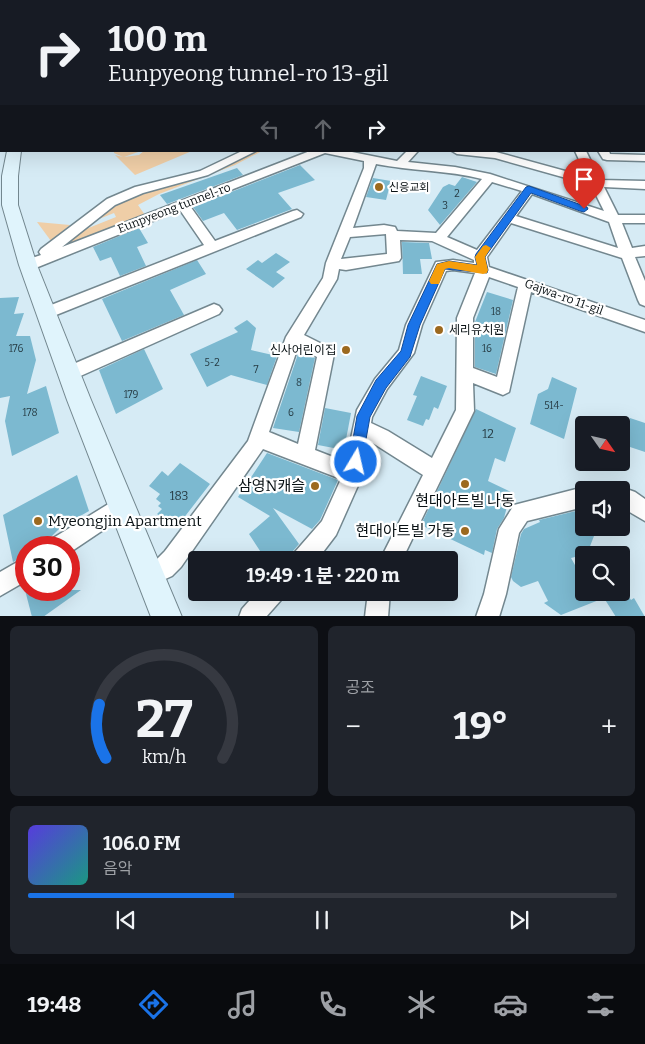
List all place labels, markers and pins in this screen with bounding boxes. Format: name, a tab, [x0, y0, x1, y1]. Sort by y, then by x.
pin	[563, 158, 605, 209]
marker: 신응교회	[373, 181, 385, 193]
place label: 신응교회	[389, 181, 429, 194]
place label: 세리유치원	[449, 323, 504, 337]
marker: 세리유치원	[433, 324, 445, 336]
place label: 신사어린이집	[270, 343, 336, 357]
marker: 신사어린이집	[340, 344, 352, 356]
place label: 삼영N캐슬	[238, 477, 305, 495]
marker: 현대아트빌 나동	[459, 478, 471, 490]
marker: 삼영N캐슬	[309, 480, 321, 492]
place label: 현대아트빌 나동	[415, 492, 515, 510]
place label: Myeongjin Apartment	[48, 512, 202, 530]
marker: Myeongjin Apartment	[32, 515, 44, 527]
place label: 현대아트빌 가동	[355, 522, 455, 540]
marker: 현대아트빌 가동	[459, 525, 471, 537]

